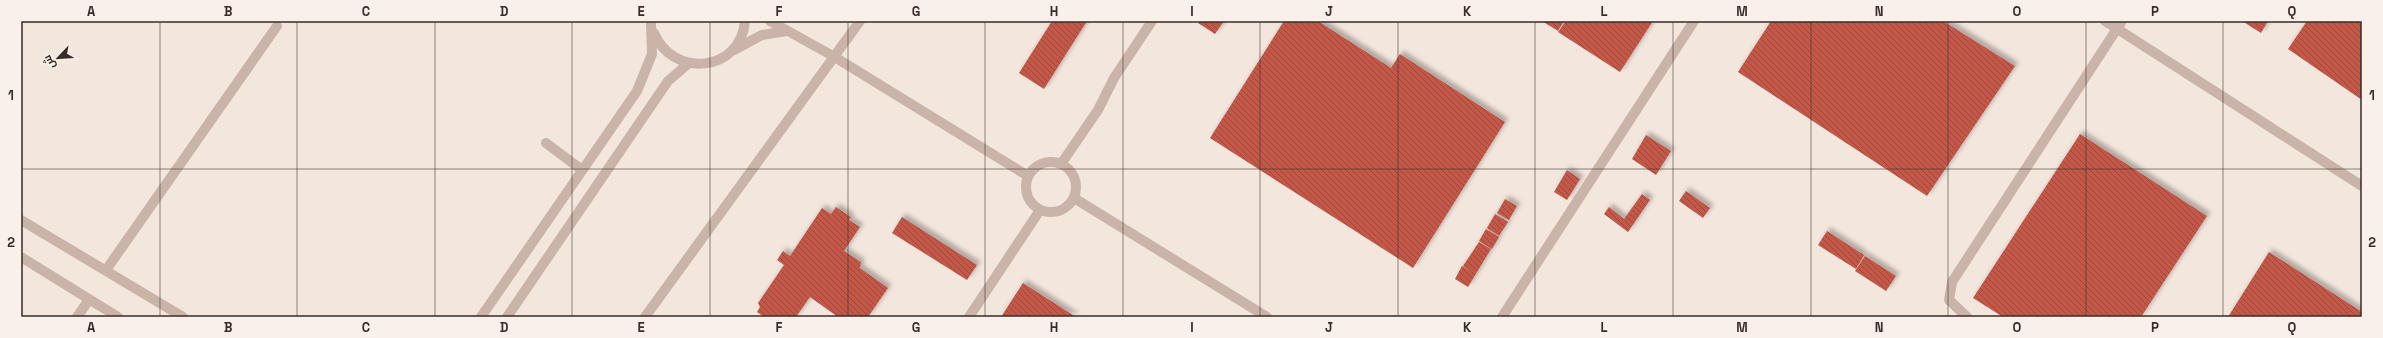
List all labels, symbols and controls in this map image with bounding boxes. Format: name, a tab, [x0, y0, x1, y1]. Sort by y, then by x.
text: A	[87, 3, 96, 20]
text: B	[224, 3, 233, 20]
text: C	[362, 3, 370, 20]
text: D	[500, 3, 509, 20]
text: E	[637, 3, 645, 20]
text: F	[776, 3, 783, 20]
text: G	[912, 3, 920, 20]
text: H	[1050, 3, 1058, 20]
text: I	[1190, 3, 1194, 20]
text: J	[1325, 3, 1333, 20]
text: K	[1463, 3, 1472, 20]
text: L	[1600, 3, 1608, 20]
text: M	[1736, 3, 1748, 20]
text: N	[1875, 3, 1883, 20]
text: O	[2013, 3, 2022, 20]
text: P	[2151, 3, 2159, 20]
text: Q	[2288, 3, 2297, 20]
north arrow	[38, 38, 78, 78]
text: ش	[40, 53, 58, 72]
text: 1	[8, 87, 14, 104]
text: 1	[2369, 87, 2375, 104]
text: 2	[7, 234, 15, 251]
text: 2	[2368, 234, 2376, 251]
text: A	[87, 319, 96, 336]
text: B	[224, 319, 233, 336]
text: C	[362, 319, 370, 336]
text: D	[500, 319, 509, 336]
text: E	[637, 319, 645, 336]
text: F	[776, 319, 783, 336]
text: G	[912, 319, 920, 336]
text: H	[1050, 319, 1058, 336]
text: I	[1190, 319, 1194, 336]
text: J	[1325, 319, 1333, 336]
text: K	[1463, 319, 1472, 336]
text: L	[1600, 319, 1608, 336]
text: M	[1736, 319, 1748, 336]
text: N	[1875, 319, 1883, 336]
text: O	[2013, 319, 2022, 336]
text: P	[2151, 319, 2159, 336]
text: Q	[2288, 319, 2297, 336]

